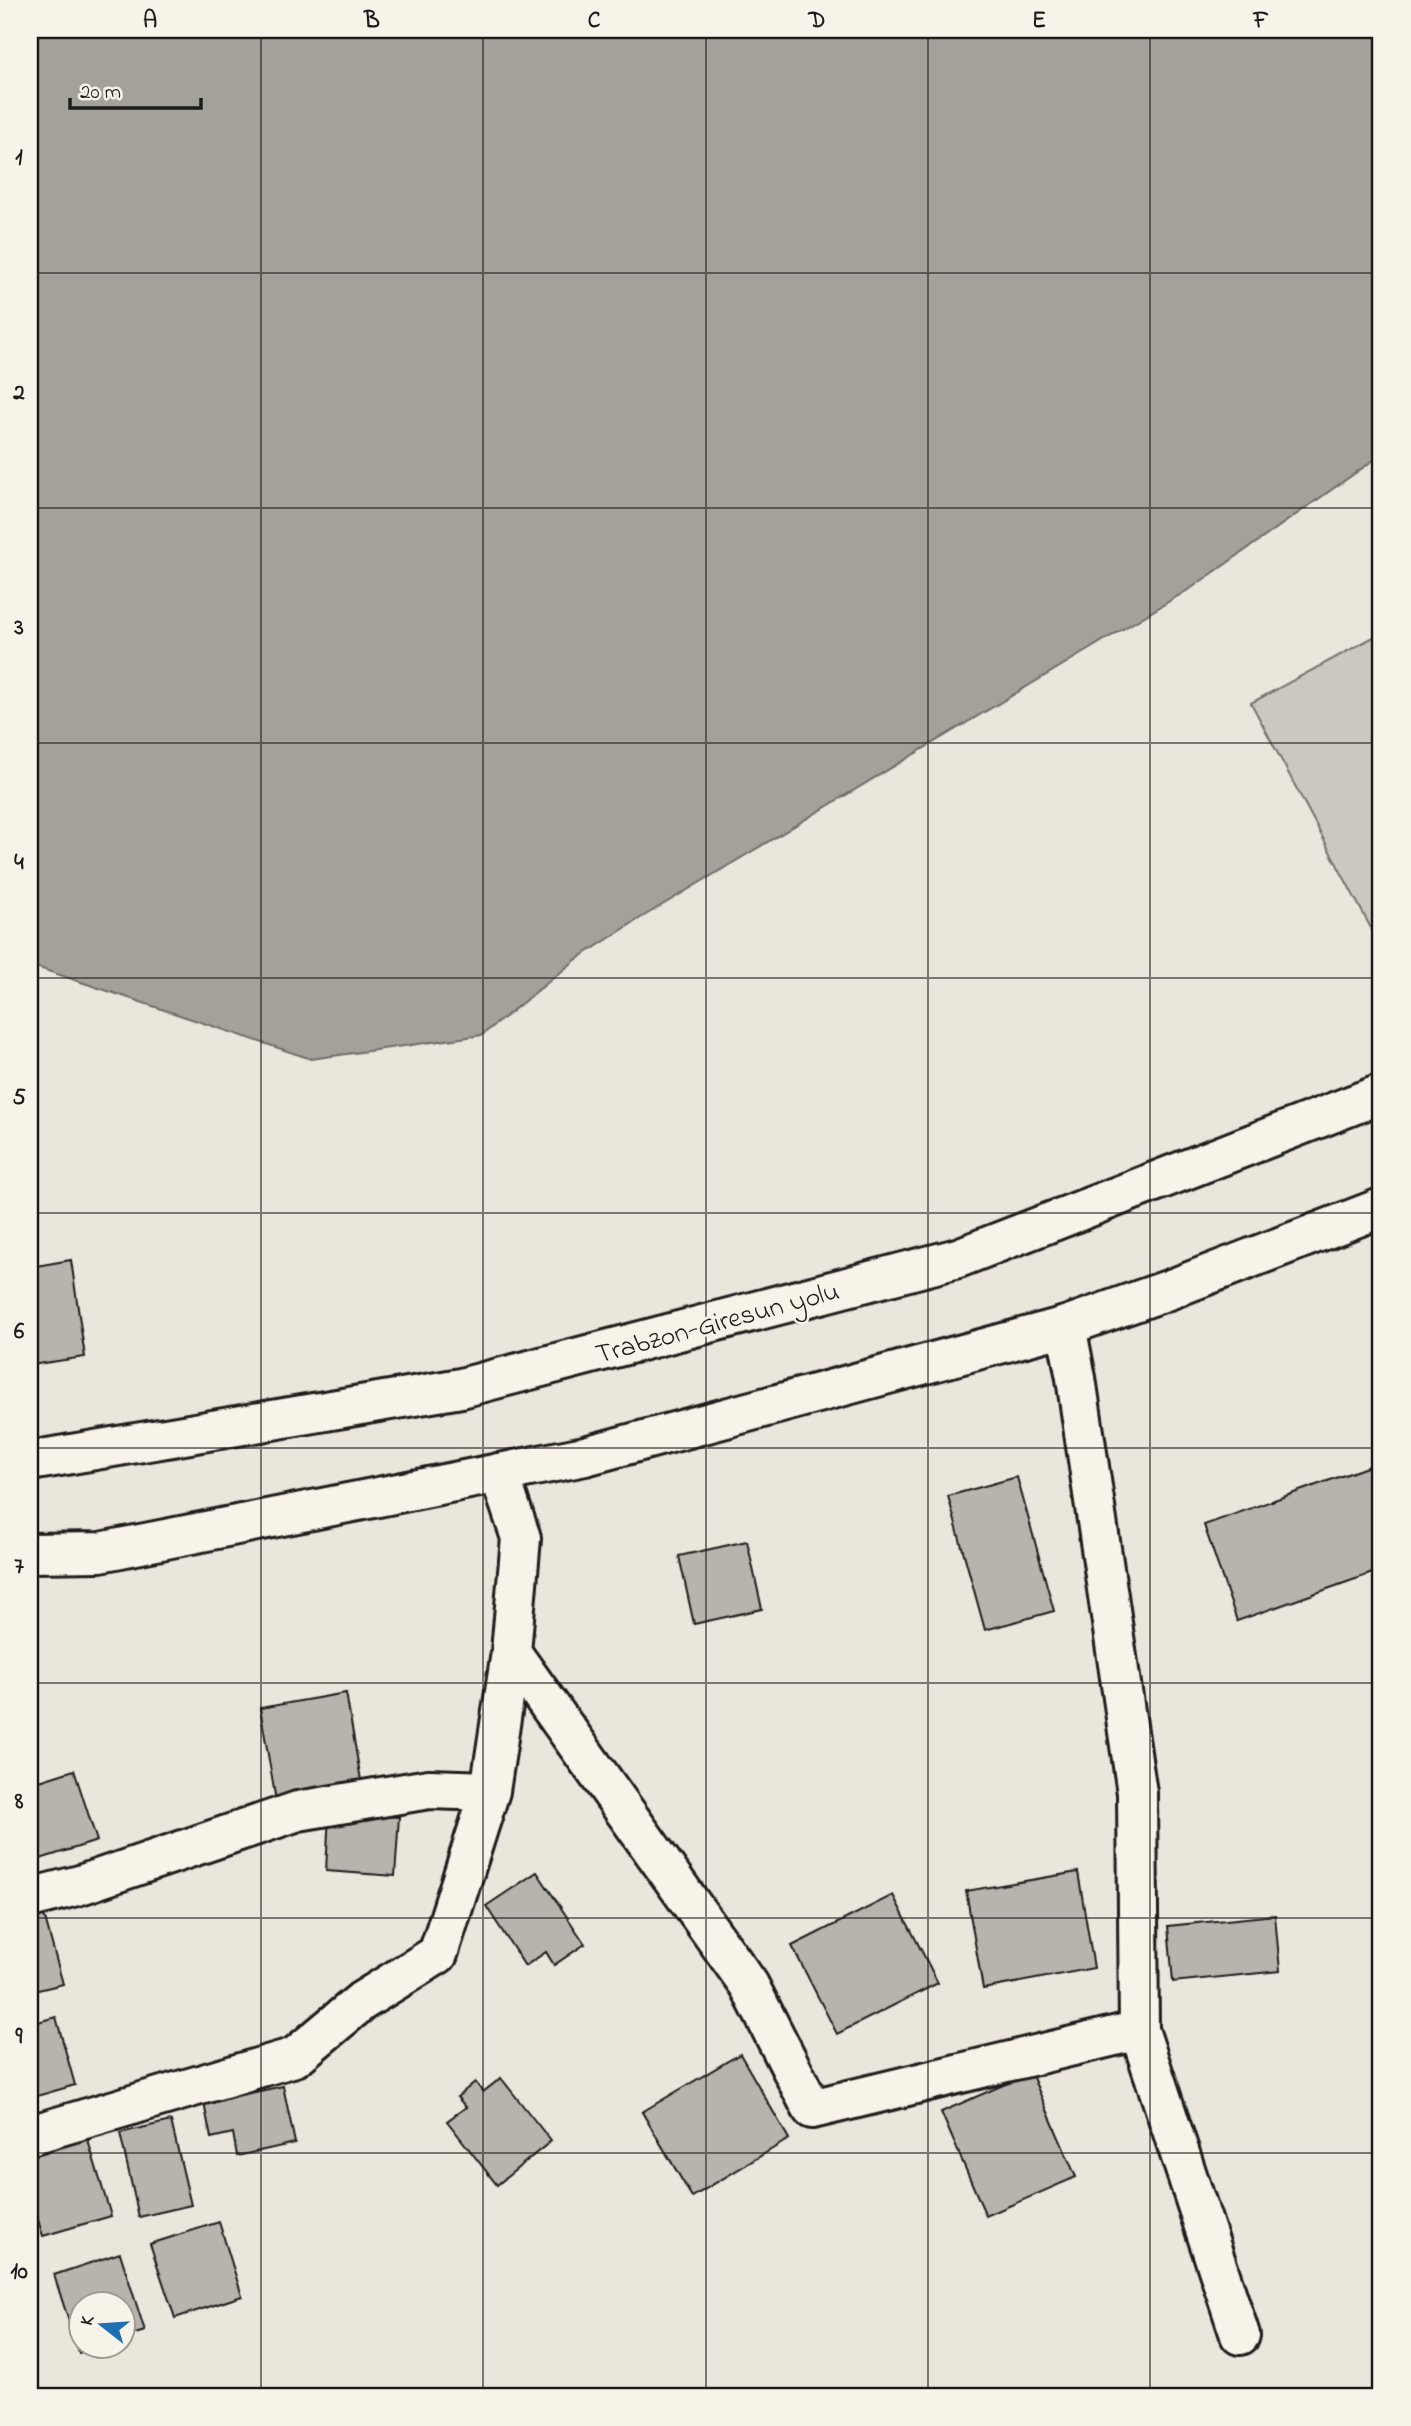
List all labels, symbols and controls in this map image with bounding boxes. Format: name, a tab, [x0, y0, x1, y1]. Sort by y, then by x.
text: A	[143, 5, 157, 38]
text: B	[363, 5, 380, 38]
text: C	[588, 5, 601, 38]
text: D	[808, 5, 825, 38]
text: E	[1032, 5, 1046, 38]
text: F	[1253, 5, 1269, 38]
scale bar	[70, 66, 201, 110]
text: 20 m	[80, 78, 121, 108]
text: 1	[15, 142, 23, 175]
text: 2	[12, 377, 25, 410]
text: 3	[13, 612, 24, 645]
text: 4	[14, 847, 24, 880]
text: 5	[12, 1082, 26, 1115]
street label: Trabzon-Giresun yolu	[591, 1272, 844, 1377]
text: 6	[14, 1316, 25, 1349]
text: 7	[14, 1551, 24, 1584]
text: 8	[14, 1786, 24, 1819]
text: 9	[15, 2021, 24, 2054]
text: 10	[10, 2256, 28, 2289]
north arrow	[66, 2290, 136, 2360]
text: K	[74, 2312, 103, 2329]

